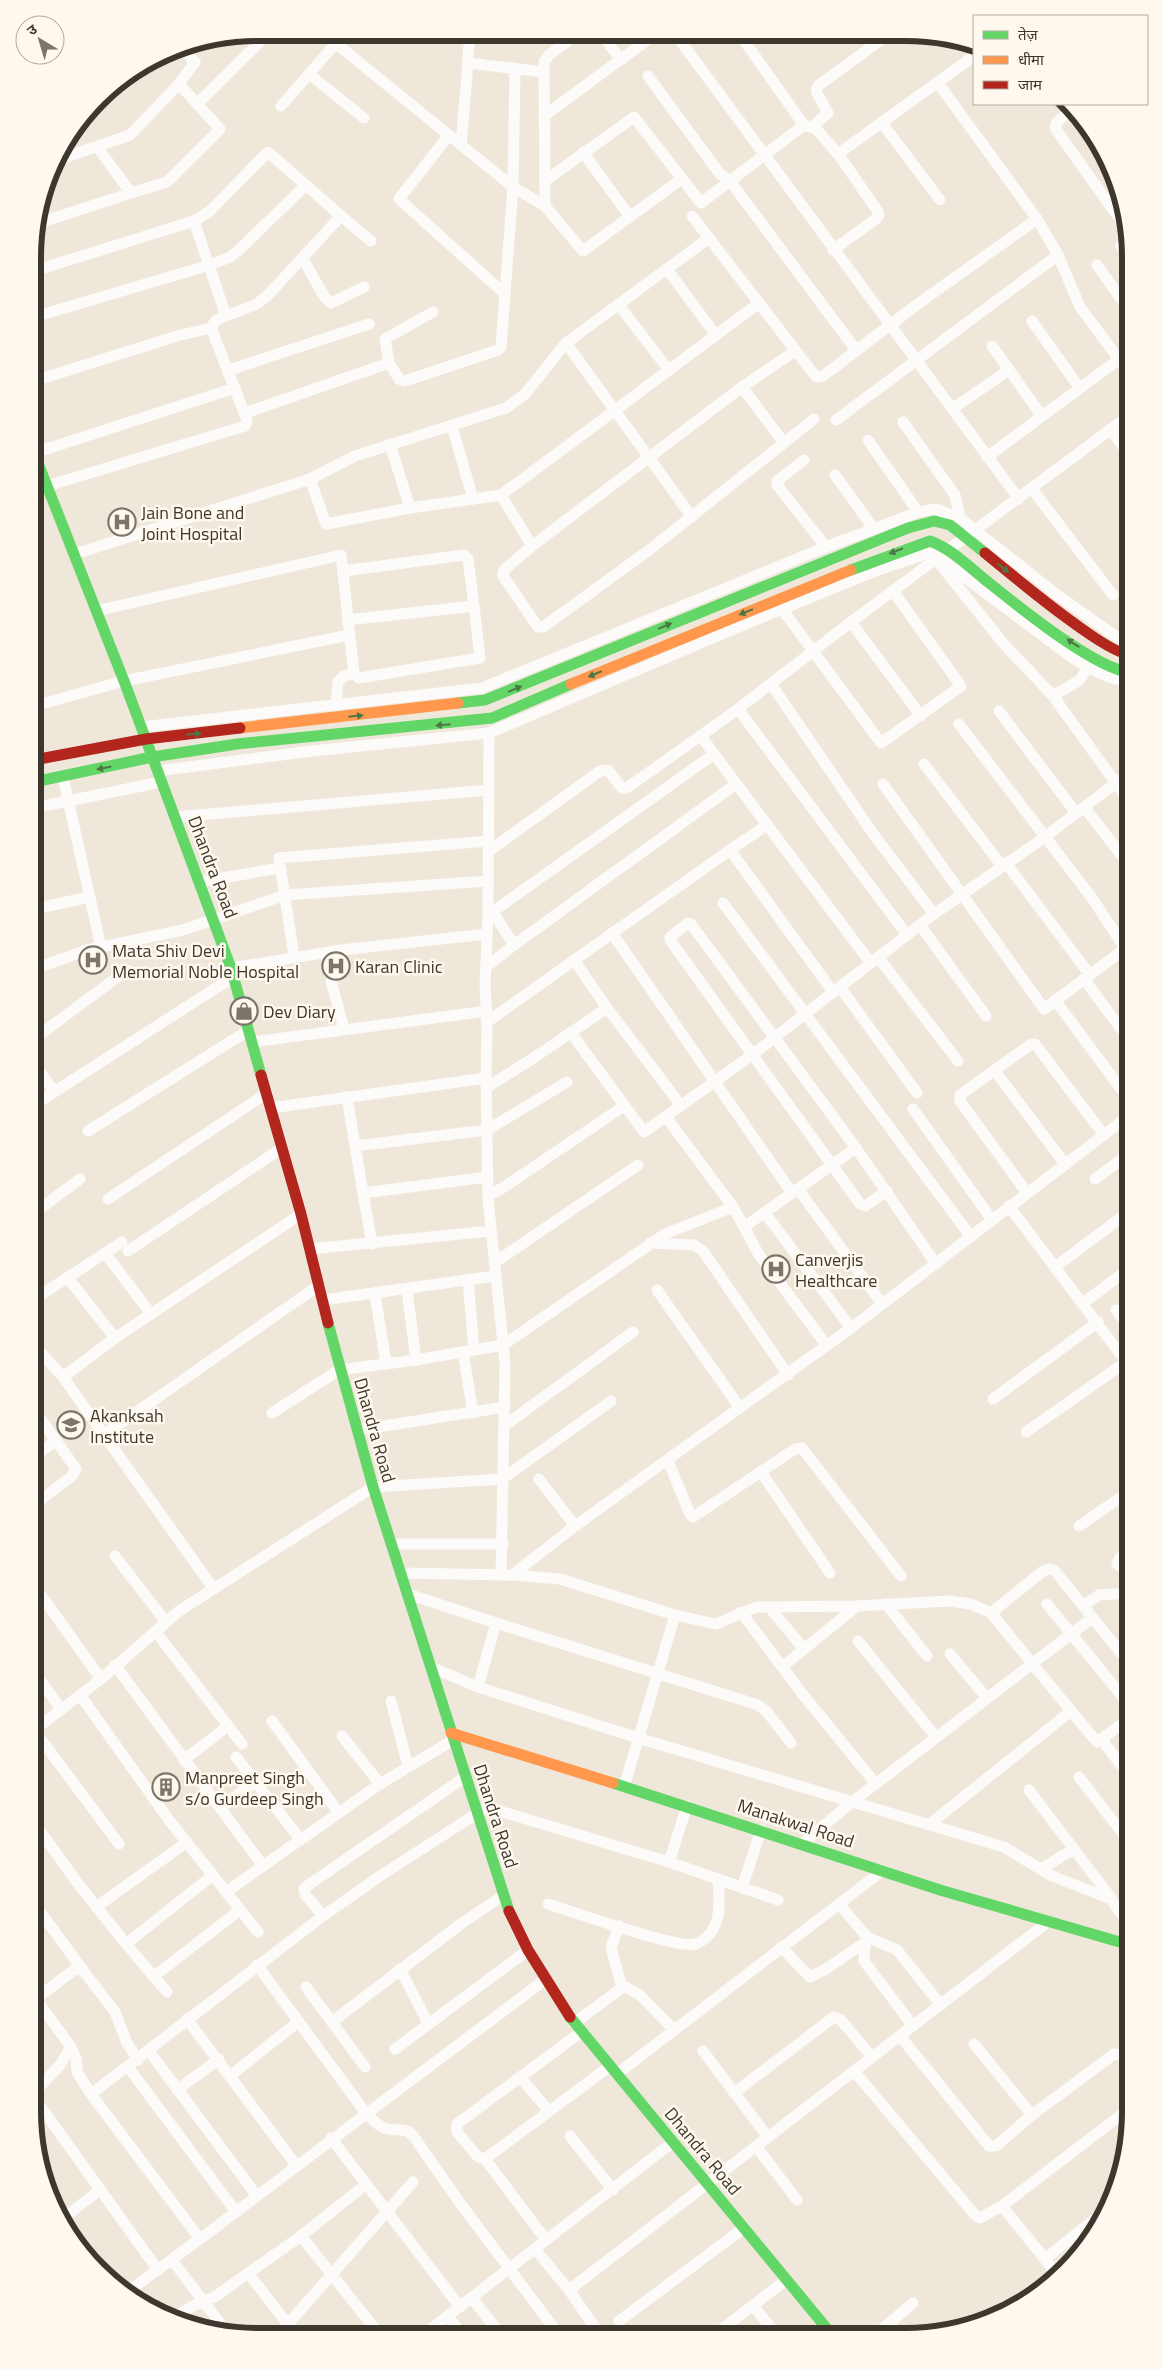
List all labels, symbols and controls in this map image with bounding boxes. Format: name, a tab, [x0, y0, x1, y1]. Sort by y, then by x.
north arrow	[15, 15, 65, 65]
legend	[973, 15, 1148, 105]
text: उ	[22, 18, 42, 40]
text: तेज़	[1018, 23, 1039, 46]
text: धीमा	[1018, 48, 1045, 71]
text: जाम	[1018, 73, 1043, 96]
place label: Jain Bone and Joint Hospital	[141, 499, 244, 547]
hospital icon: Jain Bone and Joint Hospital	[107, 507, 137, 537]
one-way arrow	[888, 547, 903, 555]
one-way arrow	[996, 562, 1009, 573]
one-way arrow	[738, 608, 753, 616]
one-way arrow	[658, 622, 672, 630]
one-way arrow	[1066, 638, 1080, 648]
one-way arrow	[588, 670, 602, 678]
one-way arrow	[508, 684, 522, 692]
one-way arrow	[348, 712, 364, 720]
one-way arrow	[434, 721, 450, 729]
one-way arrow	[186, 730, 202, 738]
one-way arrow	[96, 764, 112, 772]
street label: Dhandra Road	[181, 812, 245, 922]
place label: Mata Shiv Devi Memorial Noble Hospital	[112, 937, 299, 985]
hospital icon: Mata Shiv Devi Memorial Noble Hospital	[78, 945, 108, 975]
hospital icon: Karan Clinic	[321, 951, 351, 981]
place label: Karan Clinic	[355, 953, 443, 980]
shop icon: Dev Diary	[229, 996, 259, 1026]
place label: Dev Diary	[263, 998, 336, 1025]
place label: Canverjis Healthcare	[795, 1246, 877, 1294]
hospital icon: Canverjis Healthcare	[761, 1254, 791, 1284]
street label: Dhandra Road	[347, 1375, 403, 1485]
place label: Akanksah Institute	[90, 1402, 164, 1450]
school or university icon: Akanksah Institute	[56, 1410, 86, 1440]
street label: Dhandra Road	[467, 1761, 525, 1871]
place label: Manpreet Singh s/o Gurdeep Singh	[185, 1764, 324, 1812]
building icon: Manpreet Singh s/o Gurdeep Singh	[151, 1772, 181, 1802]
street label: Manakwal Road	[734, 1791, 858, 1855]
street label: Dhandra Road	[658, 2101, 748, 2201]

